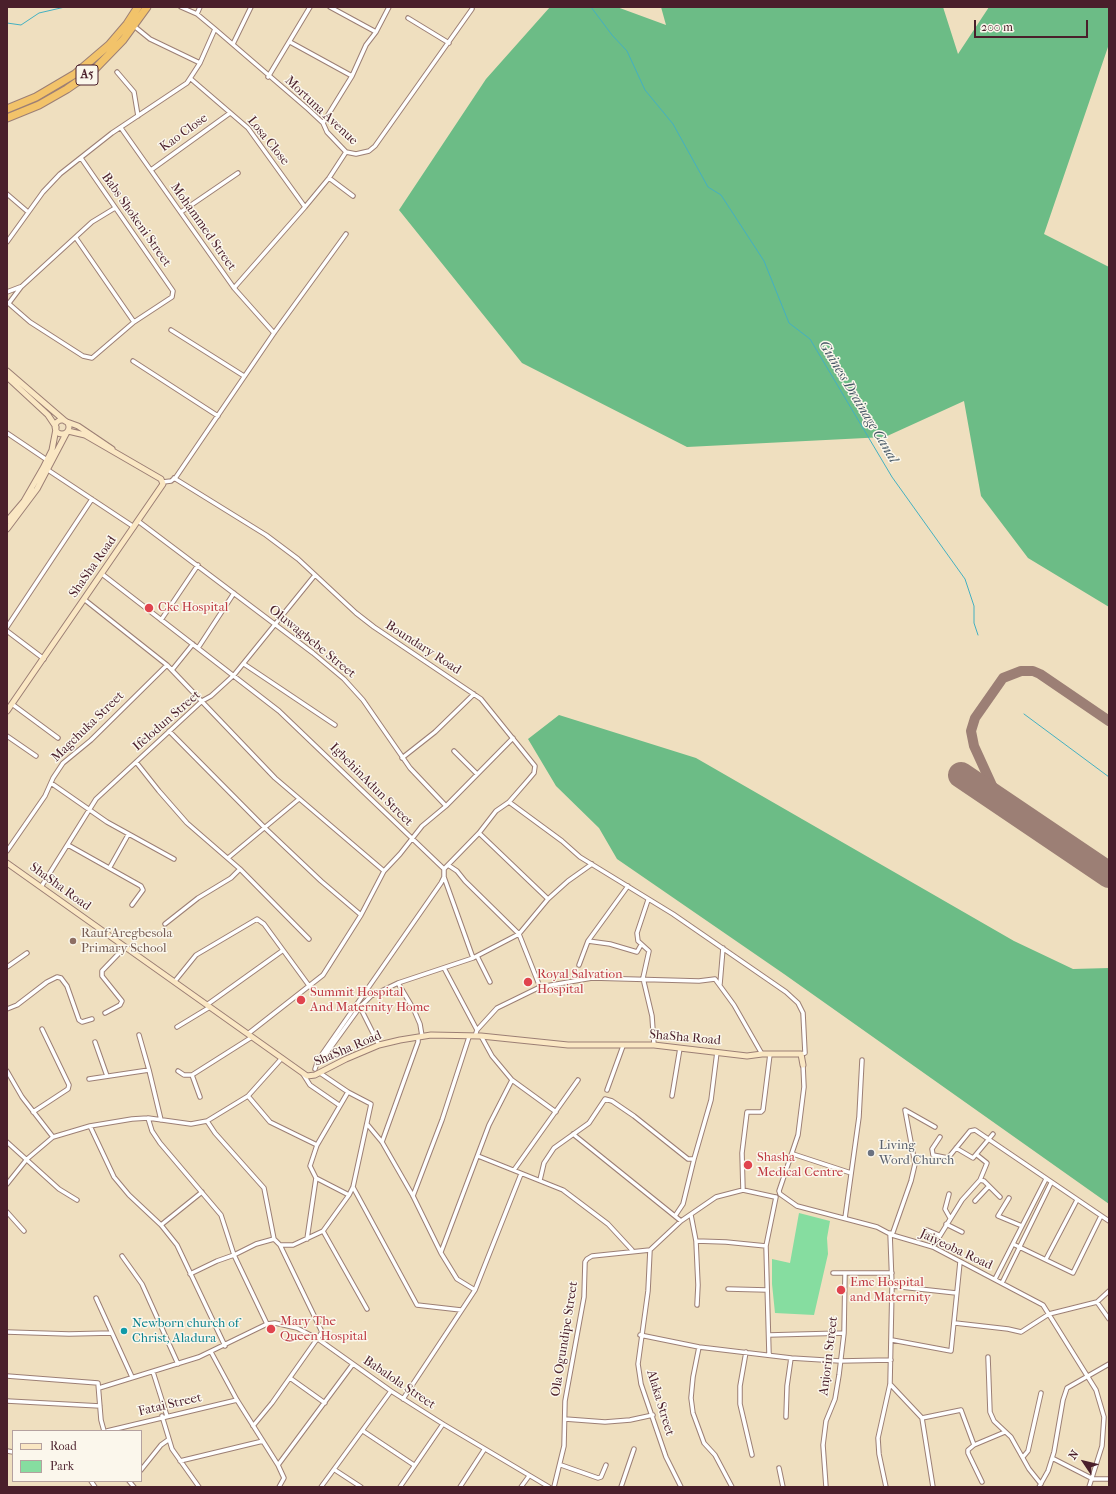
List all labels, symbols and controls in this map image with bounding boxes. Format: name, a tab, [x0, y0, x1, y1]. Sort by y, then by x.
scale bar	[976, 12, 1090, 38]
text: 200 m	[981, 20, 1013, 34]
road number: A5	[76, 65, 98, 85]
street label: Mortuna Avenue	[281, 73, 361, 149]
street label: Kao Close	[157, 111, 211, 155]
street label: Losa Close	[244, 113, 292, 169]
street label: Babs Shokeni Street	[98, 170, 174, 270]
street label: Mohammed Street	[167, 180, 239, 274]
water label: Guiness Drainage Canal	[815, 338, 901, 466]
street label: ShaSha Road	[66, 533, 120, 601]
place label: Ckc Hospital	[158, 600, 228, 616]
marker: Ckc Hospital	[143, 602, 155, 614]
street label: Oluwagbebe Street	[265, 602, 359, 682]
street label: Boundary Road	[382, 618, 464, 678]
street label: Ifelodun Street	[130, 687, 204, 755]
street label: Magchuka Street	[48, 688, 128, 766]
street label: IgbehinAdun Street	[326, 740, 416, 830]
street label: ShaSha Road	[26, 860, 94, 914]
place label: Rauf Aregbesola Primary School	[81, 926, 172, 957]
marker: Rauf Aregbesola Primary School	[68, 936, 78, 946]
place label: Royal Salvation Hospital	[537, 967, 623, 998]
marker: Royal Salvation Hospital	[522, 976, 534, 988]
place label: Summit Hospital And Maternity Home	[310, 985, 430, 1016]
marker: Summit Hospital And Maternity Home	[295, 994, 307, 1006]
street label: ShaSha Road	[649, 1027, 721, 1049]
street label: ShaSha Road	[312, 1028, 384, 1070]
place label: Living Word Church	[879, 1138, 954, 1169]
marker: Living Word Church	[866, 1148, 876, 1158]
place label: Shasha Medical Centre	[757, 1150, 843, 1181]
marker: Shasha Medical Centre	[742, 1159, 754, 1171]
street label: Jaiyeoba Road	[917, 1226, 995, 1274]
place label: Emc Hospital and Maternity	[850, 1275, 931, 1306]
street label: Ola Ogundipe Street	[548, 1280, 582, 1398]
marker: Emc Hospital and Maternity	[835, 1284, 847, 1296]
place label: Mary The Queen Hospital	[280, 1314, 367, 1345]
street label: Anjorin Street	[816, 1315, 842, 1397]
place label: Newborn church of Christ, Aladura	[132, 1316, 239, 1347]
marker: Mary The Queen Hospital	[265, 1323, 277, 1335]
marker: Newborn church of Christ, Aladura	[119, 1326, 129, 1336]
street label: Babalola Street	[360, 1353, 438, 1413]
street label: Alaka Street	[643, 1368, 677, 1438]
street label: Fatai Street	[137, 1390, 203, 1420]
legend	[12, 1430, 142, 1482]
text: Road	[50, 1439, 77, 1453]
north arrow	[1064, 1442, 1104, 1482]
text: N	[1066, 1448, 1081, 1462]
text: Park	[50, 1459, 74, 1473]

